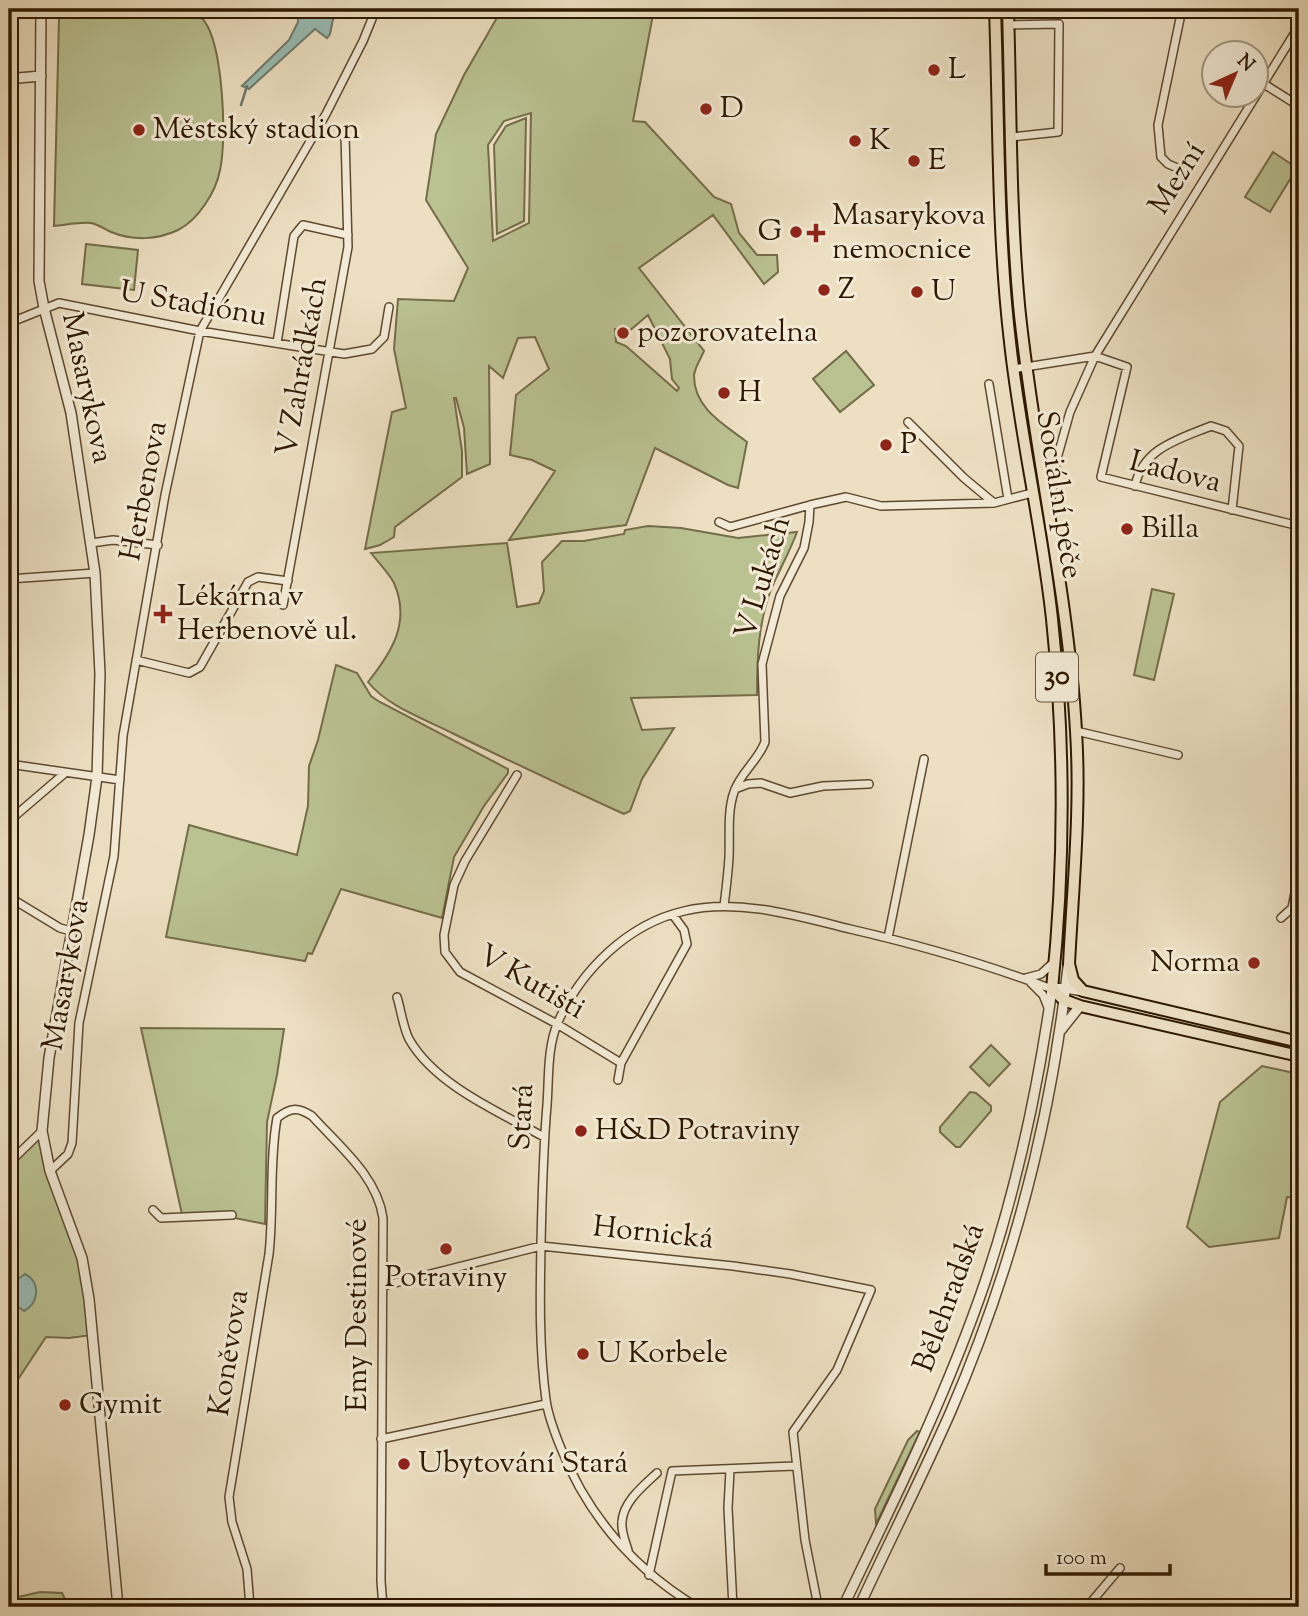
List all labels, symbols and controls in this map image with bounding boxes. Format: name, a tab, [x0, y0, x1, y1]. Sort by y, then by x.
north arrow	[1200, 38, 1270, 108]
place label: L	[948, 49, 966, 92]
text: N	[1230, 49, 1260, 79]
marker: L	[926, 62, 942, 78]
place label: D	[720, 88, 744, 131]
marker: D	[698, 101, 714, 117]
place label: Městský stadion	[153, 109, 360, 152]
place label: K	[869, 120, 891, 163]
marker: Městský stadion	[131, 122, 147, 138]
marker: K	[847, 133, 863, 149]
street label: Mezní	[1139, 134, 1217, 224]
place label: E	[928, 140, 946, 183]
marker: E	[906, 153, 922, 169]
place label: Masarykova nemocnice	[832, 195, 986, 272]
place label: G	[757, 211, 782, 254]
marker: Masarykova nemocnice	[806, 223, 826, 243]
marker: G	[788, 224, 804, 240]
place label: Z	[838, 269, 855, 312]
street label: U Stadiónu	[116, 271, 270, 339]
place label: U	[931, 271, 955, 314]
street label: V Zahrádkách	[266, 274, 340, 460]
marker: Z	[816, 282, 832, 298]
marker: U	[909, 284, 925, 300]
street label: Masarykova	[49, 308, 123, 468]
place label: pozorovatelna	[637, 312, 818, 355]
marker: pozorovatelna	[615, 325, 631, 341]
place label: H	[738, 372, 762, 415]
marker: H	[716, 385, 732, 401]
street label: Sociální péče	[1024, 408, 1092, 582]
street label: Herbenova	[110, 417, 180, 565]
place label: P	[900, 424, 917, 467]
marker: P	[878, 437, 894, 453]
street label: Ladova	[1125, 441, 1226, 505]
place label: Billa	[1141, 508, 1199, 551]
street label: V Lukách	[725, 511, 803, 645]
marker: Billa	[1119, 521, 1135, 537]
place label: Lékárna v Herbenově ul.	[177, 576, 357, 653]
marker: Lékárna v Herbenově ul.	[155, 606, 171, 622]
road number: 30	[1036, 652, 1078, 702]
street label: Masarykova	[33, 896, 102, 1054]
street label: V Kutišti	[469, 935, 593, 1031]
place label: Norma	[1150, 942, 1240, 985]
marker: Norma	[1246, 955, 1262, 971]
street label: Stará	[500, 1082, 546, 1151]
place label: H&D Potraviny	[595, 1110, 800, 1153]
marker: H&D Potraviny	[573, 1123, 589, 1139]
street label: Hornická	[591, 1206, 716, 1262]
street label: Bělehradská	[903, 1217, 997, 1378]
street label: Emy Destinové	[337, 1218, 380, 1412]
marker: Potraviny	[438, 1241, 454, 1257]
place label: Potraviny	[385, 1257, 507, 1300]
street label: Koněvova	[199, 1286, 261, 1419]
place label: U Korbele	[597, 1333, 728, 1376]
marker: U Korbele	[575, 1346, 591, 1362]
place label: Gymit	[79, 1384, 162, 1427]
marker: Gymit	[57, 1397, 73, 1413]
place label: Ubytování Stará	[418, 1443, 628, 1486]
marker: Ubytování Stará	[396, 1456, 412, 1472]
scale bar	[1046, 1532, 1170, 1576]
text: 100 m	[1056, 1544, 1107, 1574]

